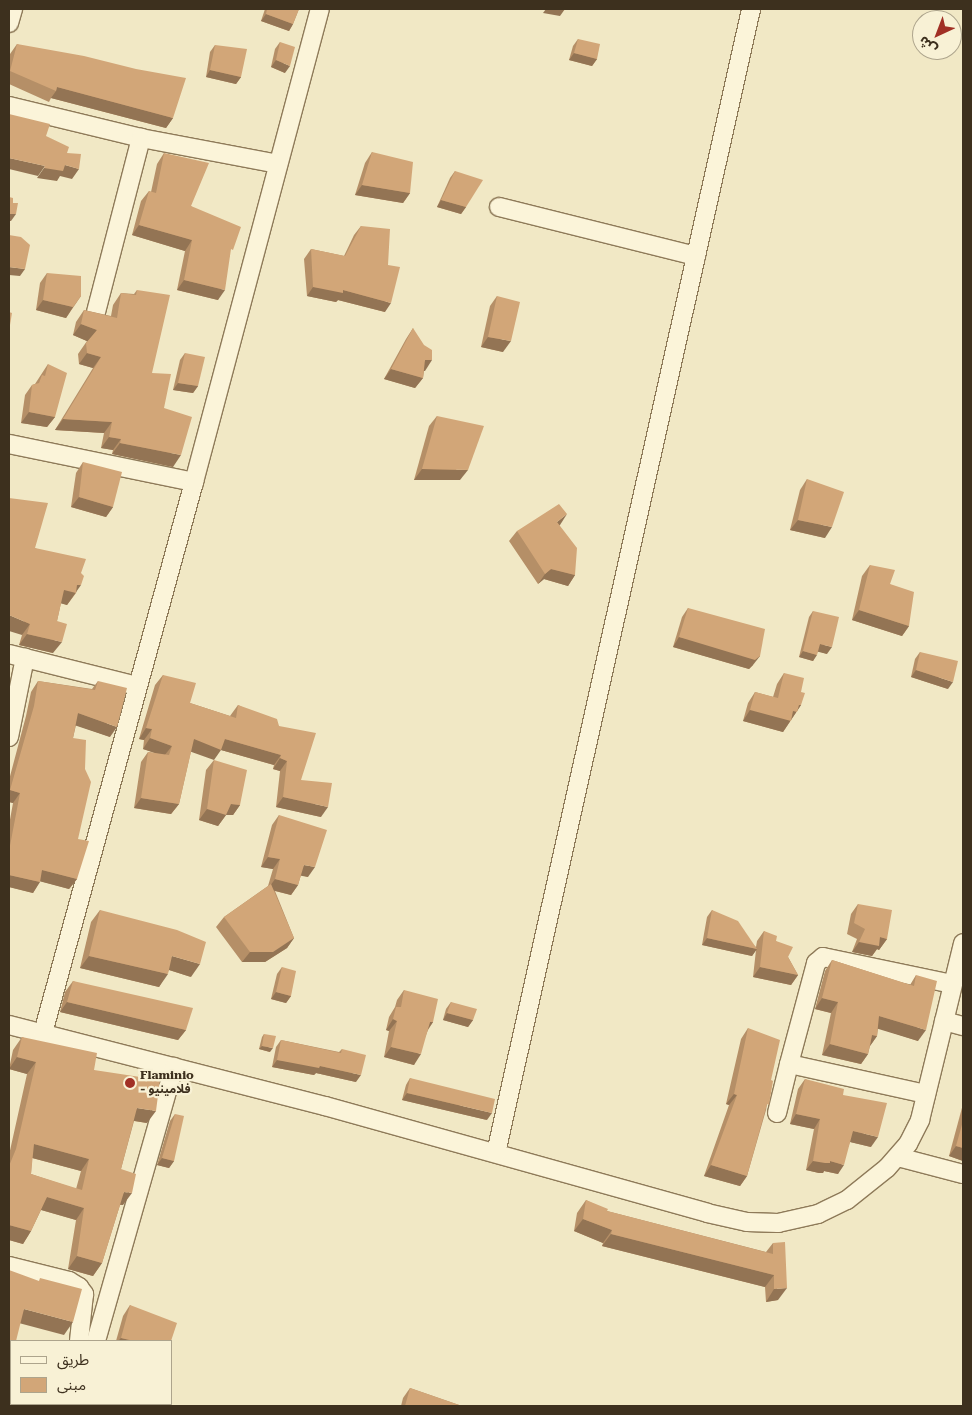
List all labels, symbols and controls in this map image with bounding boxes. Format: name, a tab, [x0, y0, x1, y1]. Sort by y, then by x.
north arrow	[912, 10, 962, 60]
text: ش	[915, 33, 940, 58]
place label: Flaminio - فلامينيو	[140, 1069, 194, 1097]
marker: Flaminio - فلامينيو	[124, 1077, 136, 1089]
legend	[10, 1340, 172, 1405]
text: طريق	[57, 1351, 89, 1369]
text: مبنى	[57, 1376, 86, 1394]

